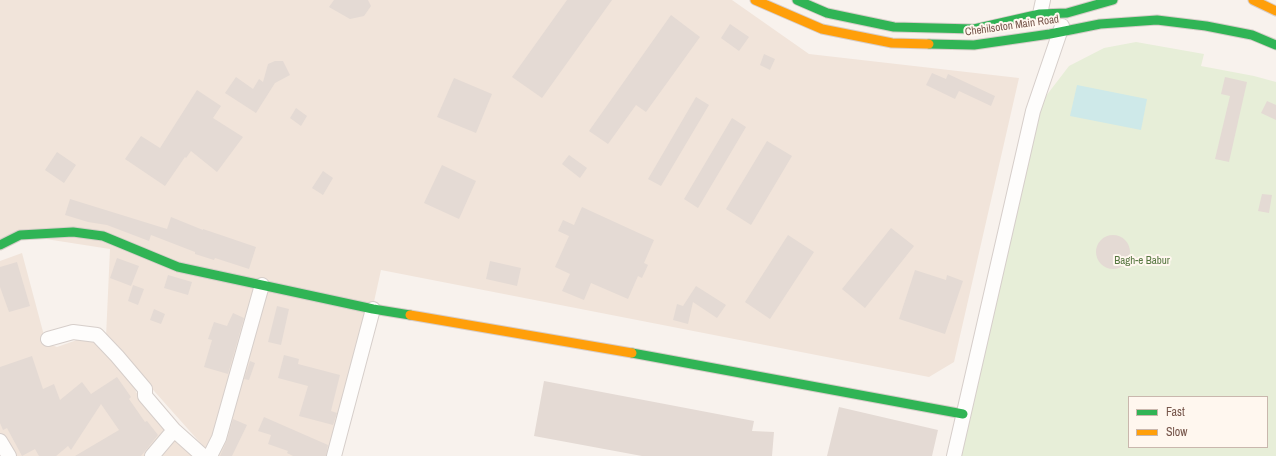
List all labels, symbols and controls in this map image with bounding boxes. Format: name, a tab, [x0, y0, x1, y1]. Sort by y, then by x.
street label: Chehilsoton Main Road	[964, 13, 1060, 39]
park label: Bagh-e Babur	[1114, 254, 1170, 268]
legend	[1128, 396, 1268, 448]
text: Fast	[1166, 404, 1185, 420]
text: Slow	[1166, 424, 1187, 440]

